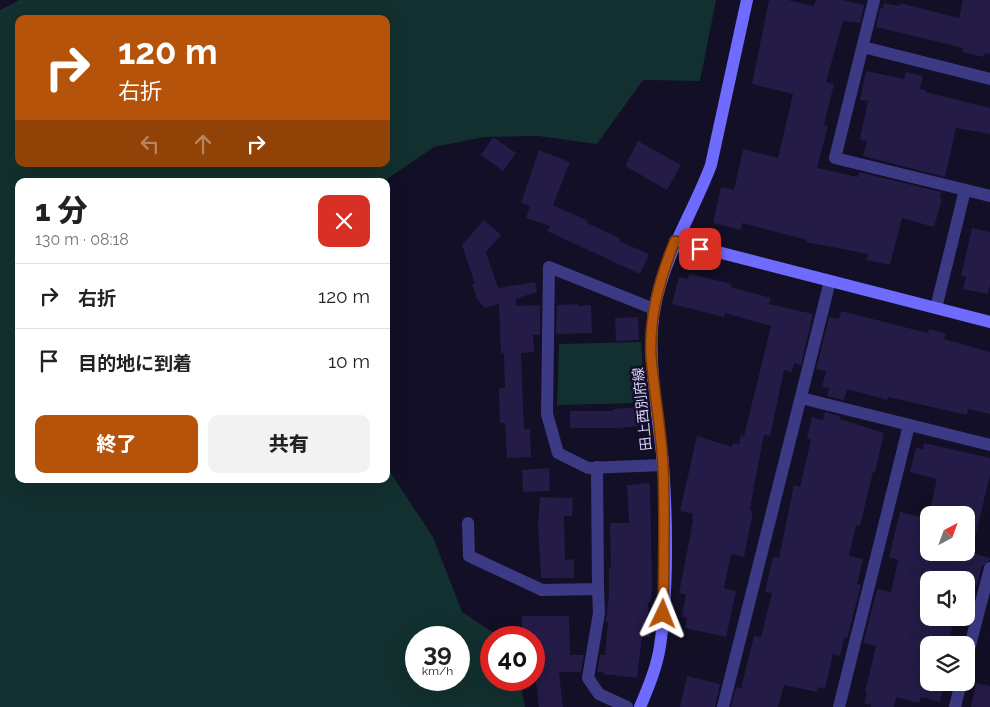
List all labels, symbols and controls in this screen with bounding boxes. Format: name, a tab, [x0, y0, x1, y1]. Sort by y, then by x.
text: 120 m	[118, 31, 218, 72]
icon: right	[35, 35, 100, 100]
text: 右折	[118, 78, 162, 104]
icon: left	[136, 130, 164, 158]
icon: ahead	[189, 130, 217, 158]
icon: right	[242, 130, 270, 158]
text: 1 分	[35, 193, 88, 228]
button: close	[318, 195, 370, 247]
pin	[679, 228, 721, 270]
text: 130 m · 08:18	[35, 230, 129, 249]
icon: arrive	[686, 235, 714, 263]
icon: right	[35, 282, 63, 310]
text: 120 m	[318, 285, 370, 307]
text: 右折	[78, 287, 116, 309]
icon: arrive	[35, 347, 63, 375]
text: 10 m	[328, 350, 370, 372]
text: 目的地に到着	[78, 352, 192, 374]
street label: 田上西別府線	[630, 366, 654, 452]
button: 終了	[35, 415, 198, 473]
button: 共有	[208, 415, 370, 473]
north arrow	[920, 506, 975, 561]
map controls	[920, 506, 975, 691]
button: sound	[920, 571, 975, 626]
position arrow	[636, 587, 688, 639]
speed limit sign: 40	[480, 626, 545, 691]
button: layers	[920, 636, 975, 691]
text: 39	[423, 637, 452, 667]
text: km/h	[422, 664, 453, 678]

